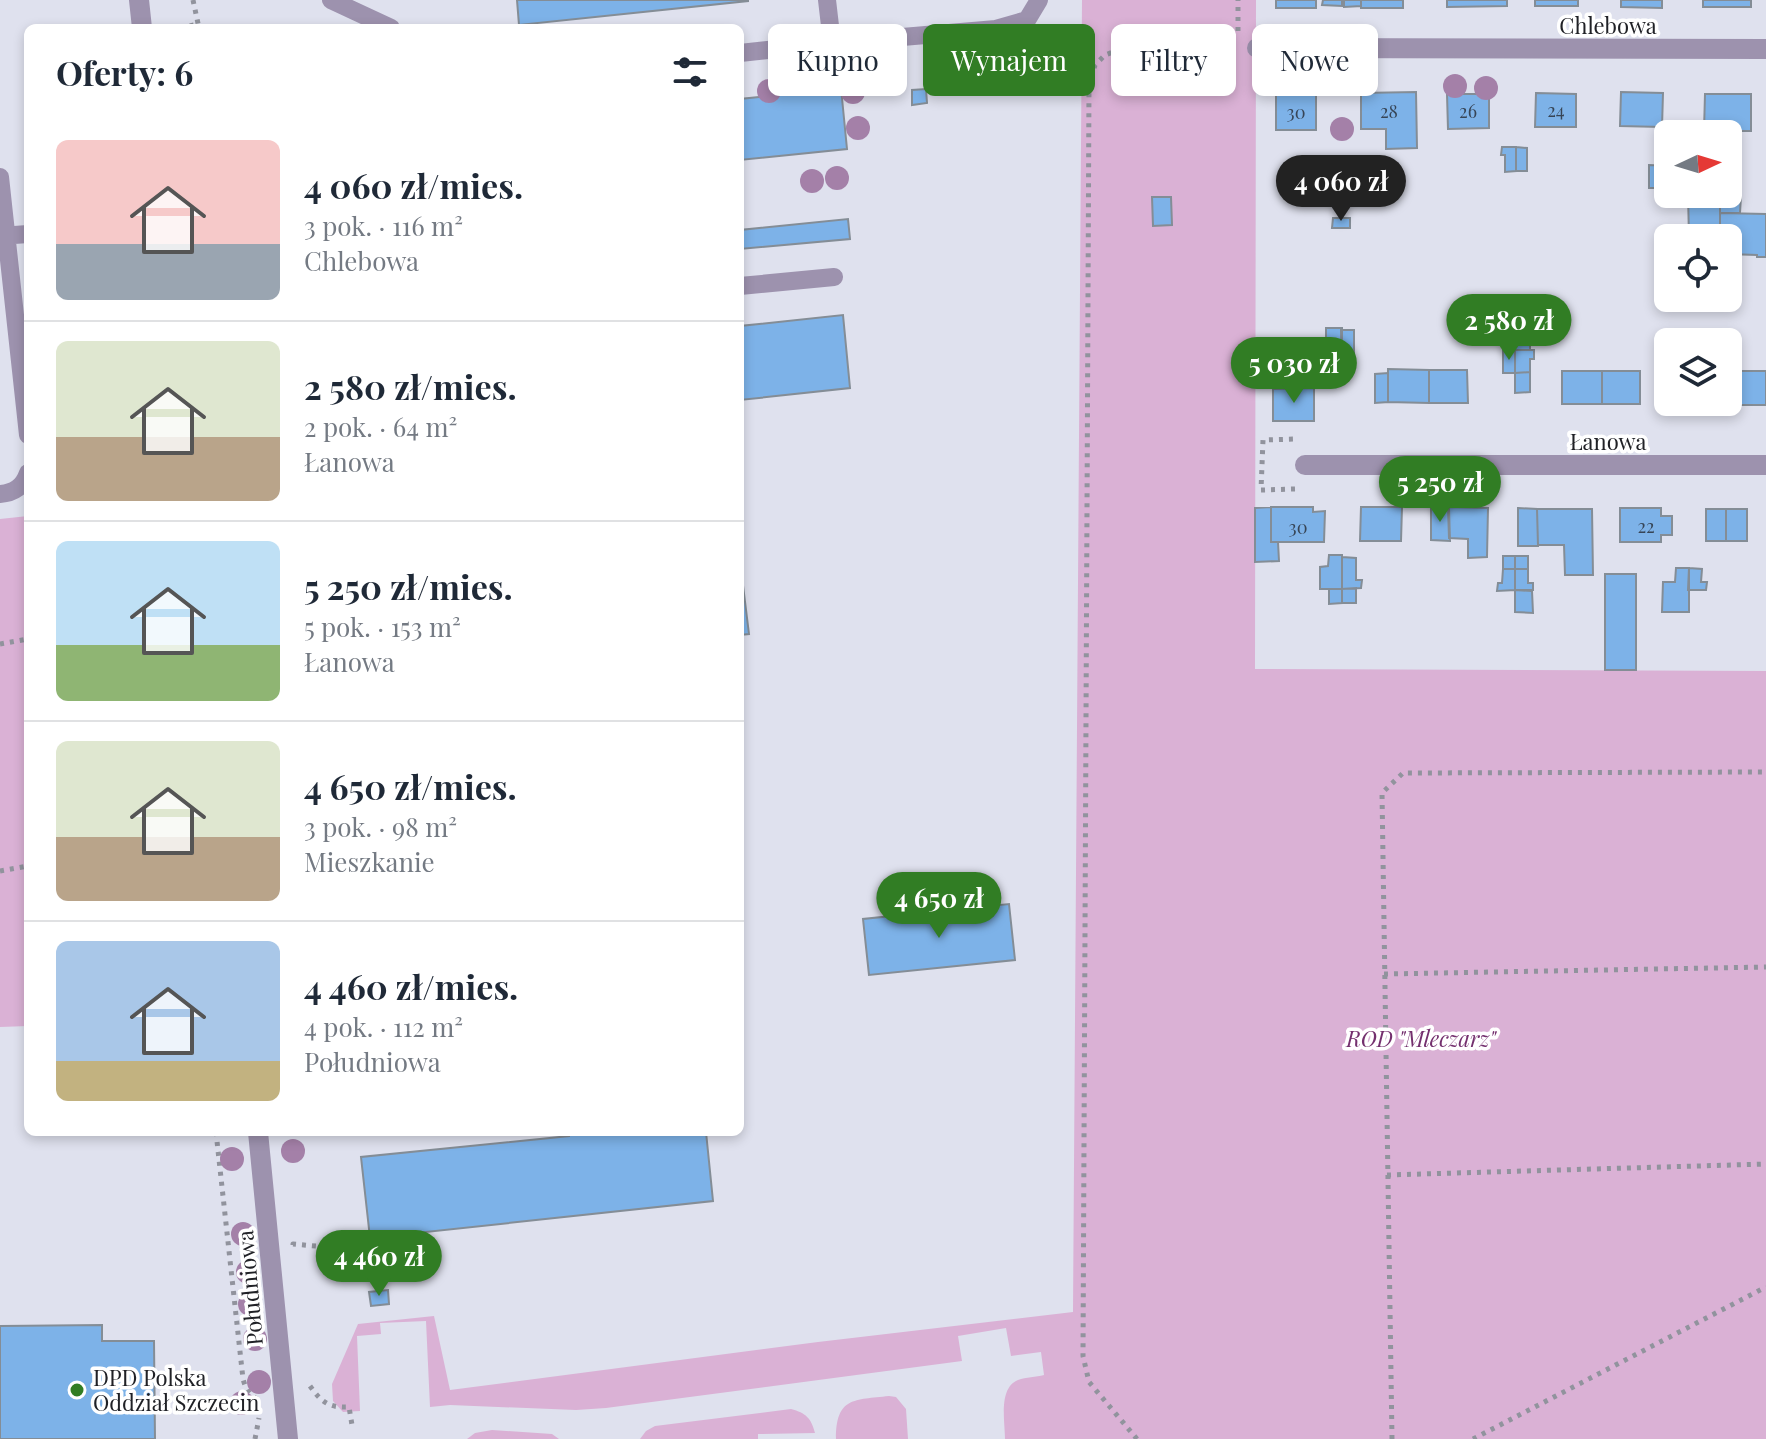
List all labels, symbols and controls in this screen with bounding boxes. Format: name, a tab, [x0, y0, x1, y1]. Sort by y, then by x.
street label: Chlebowa	[1559, 10, 1657, 40]
chip: Kupno	[768, 24, 907, 96]
chip: Wynajem	[923, 24, 1095, 96]
chip: Filtry	[1111, 24, 1236, 96]
chip: Nowe	[1252, 24, 1378, 96]
text: Oferty: 6	[56, 49, 193, 95]
icon: filters	[668, 50, 712, 94]
house number: 24	[1547, 98, 1565, 122]
house number: 28	[1380, 99, 1398, 123]
house number: 26	[1459, 99, 1477, 123]
house number: 30	[1287, 100, 1305, 124]
north arrow	[1654, 120, 1742, 208]
map controls	[1654, 120, 1742, 416]
pin: 4 060 zł	[1258, 155, 1424, 223]
text: 4 060 zł/mies.	[304, 162, 523, 208]
text: 4 060 zł	[1294, 163, 1388, 198]
icon: home	[120, 172, 216, 268]
text: 3 pok. · 116 m²	[304, 208, 463, 243]
button: locate	[1654, 224, 1742, 312]
text: Chlebowa	[304, 243, 419, 278]
pin: 2 580 zł	[1426, 294, 1592, 362]
text: 2 580 zł	[1464, 302, 1554, 337]
button: layers	[1654, 328, 1742, 416]
pin: 5 030 zł	[1211, 337, 1377, 405]
text: 5 030 zł	[1249, 345, 1339, 380]
text: 2 580 zł/mies.	[304, 363, 517, 409]
icon: home	[120, 373, 216, 469]
text: 2 pok. · 64 m²	[304, 409, 457, 444]
street label: Łanowa	[1570, 426, 1646, 456]
text: Łanowa	[304, 444, 395, 479]
pin: 5 250 zł	[1357, 456, 1523, 524]
text: 5 250 zł	[1397, 464, 1483, 499]
house number: 22	[1637, 514, 1655, 538]
house number: 30	[1289, 515, 1307, 539]
text: 5 250 zł/mies.	[304, 563, 513, 609]
icon: home	[120, 573, 216, 669]
text: 5 pok. · 153 m²	[304, 609, 461, 644]
text: Łanowa	[304, 644, 395, 679]
text: 4 650 zł/mies.	[304, 763, 517, 809]
icon: home	[120, 773, 216, 869]
text: 3 pok. · 98 m²	[304, 809, 457, 844]
text: Mieszkanie	[304, 844, 435, 879]
pin: 4 650 zł	[856, 872, 1022, 940]
text: 4 650 zł	[894, 880, 984, 915]
text: 4 460 zł/mies.	[304, 963, 518, 1009]
icon: home	[120, 973, 216, 1069]
text: 4 pok. · 112 m²	[304, 1009, 463, 1044]
park label: ROD "Mleczarz"	[1345, 1023, 1497, 1053]
text: Południowa	[304, 1044, 441, 1079]
street label: Południowa	[229, 1229, 269, 1347]
pin: 4 460 zł	[296, 1230, 462, 1298]
text: 4 460 zł	[334, 1238, 424, 1273]
place label: DPD Polska Oddział Szczecin	[93, 1362, 259, 1417]
marker: DPD Polska Oddział Szczecin	[68, 1381, 86, 1399]

